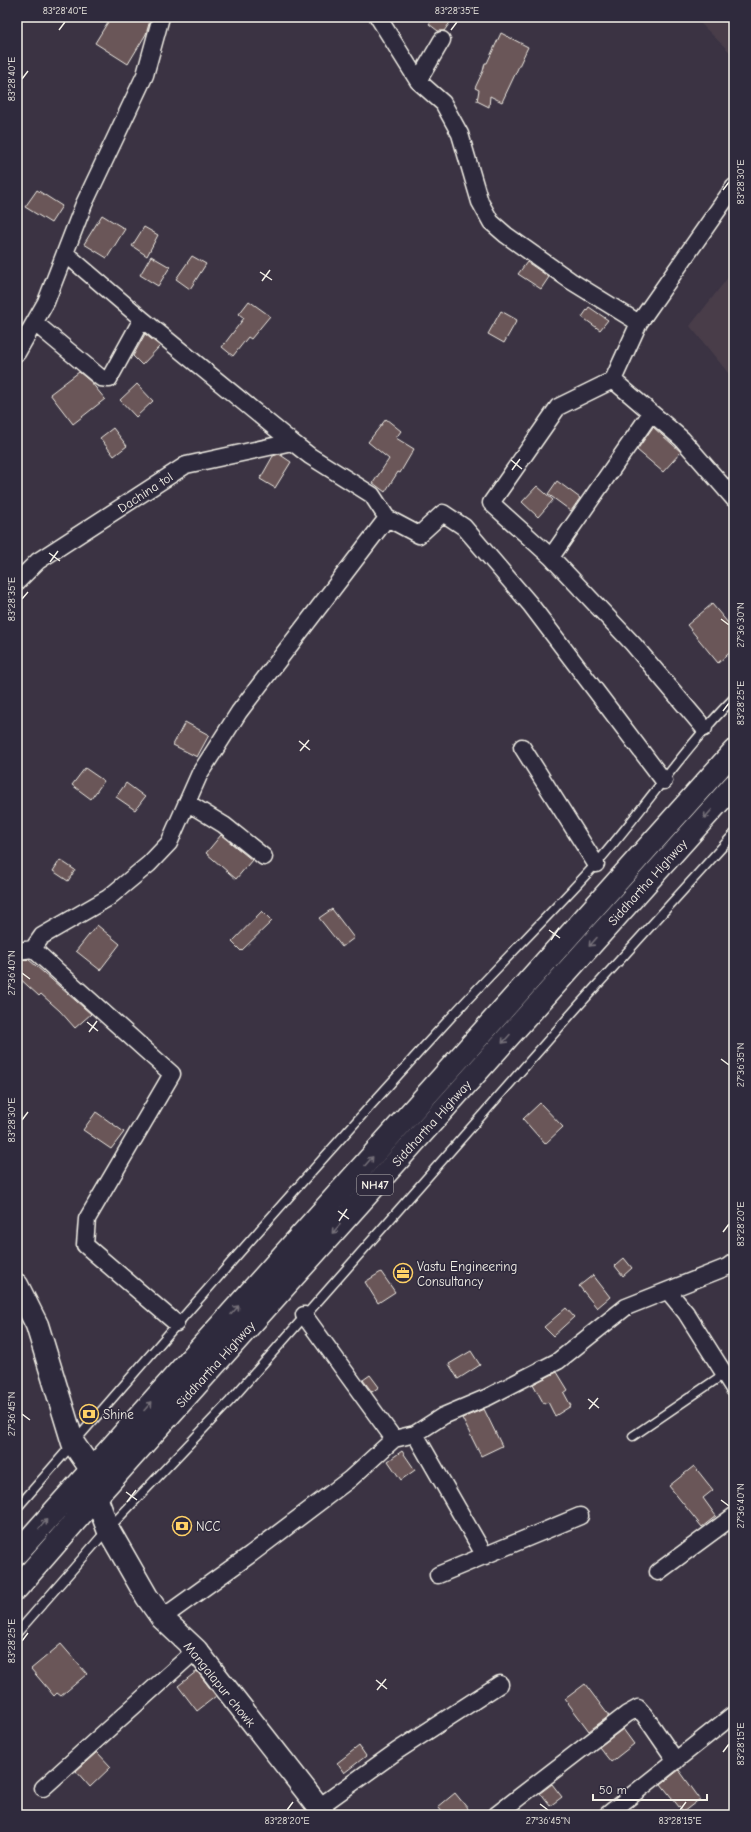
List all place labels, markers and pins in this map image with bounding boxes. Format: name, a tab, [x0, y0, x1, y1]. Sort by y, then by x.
place label: Vastu Engineering Consultancy	[417, 1259, 517, 1289]
office icon: Vastu Engineering Consultancy	[392, 1262, 414, 1284]
bank icon: Shine	[78, 1403, 100, 1425]
place label: Shine	[103, 1407, 134, 1422]
bank icon: NCC	[171, 1515, 193, 1537]
place label: NCC	[196, 1519, 221, 1534]

